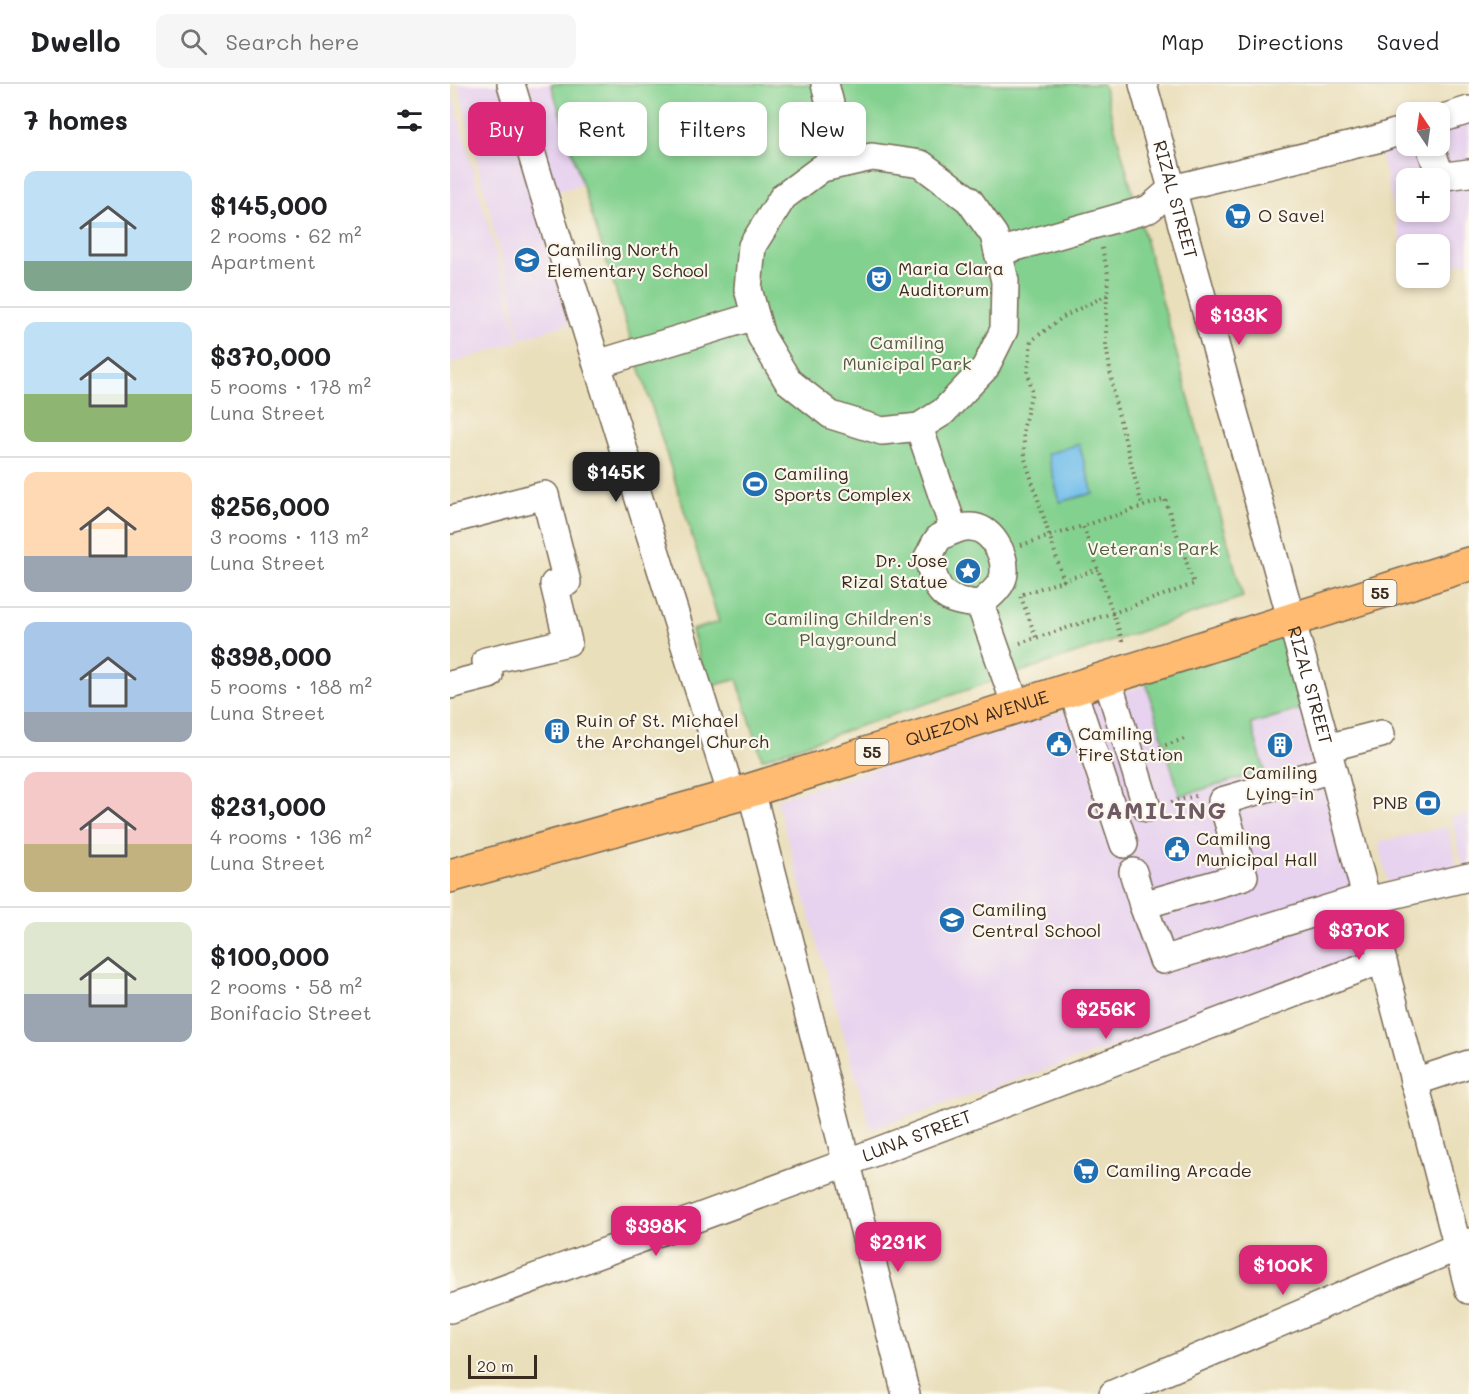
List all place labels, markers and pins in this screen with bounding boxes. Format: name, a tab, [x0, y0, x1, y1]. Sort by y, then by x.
supermarket icon: O Save!	[1223, 201, 1253, 231]
place label: O Save!	[1258, 203, 1325, 227]
place label: Camiling North Elementary School	[547, 237, 709, 282]
school or university icon: Camiling North Elementary School	[512, 245, 542, 275]
place label: Maria Clara Auditorum	[898, 256, 1004, 301]
theatre icon: Maria Clara Auditorum	[864, 264, 894, 294]
pin: $133K	[1197, 295, 1281, 346]
pin: $145K	[574, 452, 658, 503]
place label: Camiling Sports Complex	[774, 461, 911, 506]
sports icon: Camiling Sports Complex	[740, 469, 770, 499]
place label: Dr. Jose Rizal Statue	[841, 548, 948, 593]
place icon: Dr. Jose Rizal Statue	[953, 556, 983, 586]
place label: Ruin of St. Michael the Archangel Church	[576, 708, 769, 753]
building icon: Ruin of St. Michael the Archangel Church	[542, 716, 572, 746]
place label: Camiling Fire Station	[1078, 721, 1183, 766]
public building icon: Camiling Fire Station	[1044, 729, 1074, 759]
building icon: Camiling Lying-in	[1265, 730, 1295, 760]
place label: Camiling Lying-in	[1243, 760, 1317, 805]
bank icon: PNB	[1413, 788, 1443, 818]
place label: PNB	[1373, 790, 1408, 814]
place label: Camiling Municipal Hall	[1196, 826, 1317, 871]
public building icon: Camiling Municipal Hall	[1162, 834, 1192, 864]
place label: Camiling Central School	[972, 897, 1101, 942]
school or university icon: Camiling Central School	[937, 905, 967, 935]
pin: $370K	[1317, 910, 1401, 961]
pin: $256K	[1064, 989, 1148, 1040]
supermarket icon: Camiling Arcade	[1071, 1156, 1101, 1186]
place label: Camiling Arcade	[1106, 1158, 1252, 1182]
pin: $398K	[614, 1206, 698, 1257]
pin: $231K	[856, 1222, 940, 1273]
pin: $100K	[1241, 1245, 1325, 1296]

